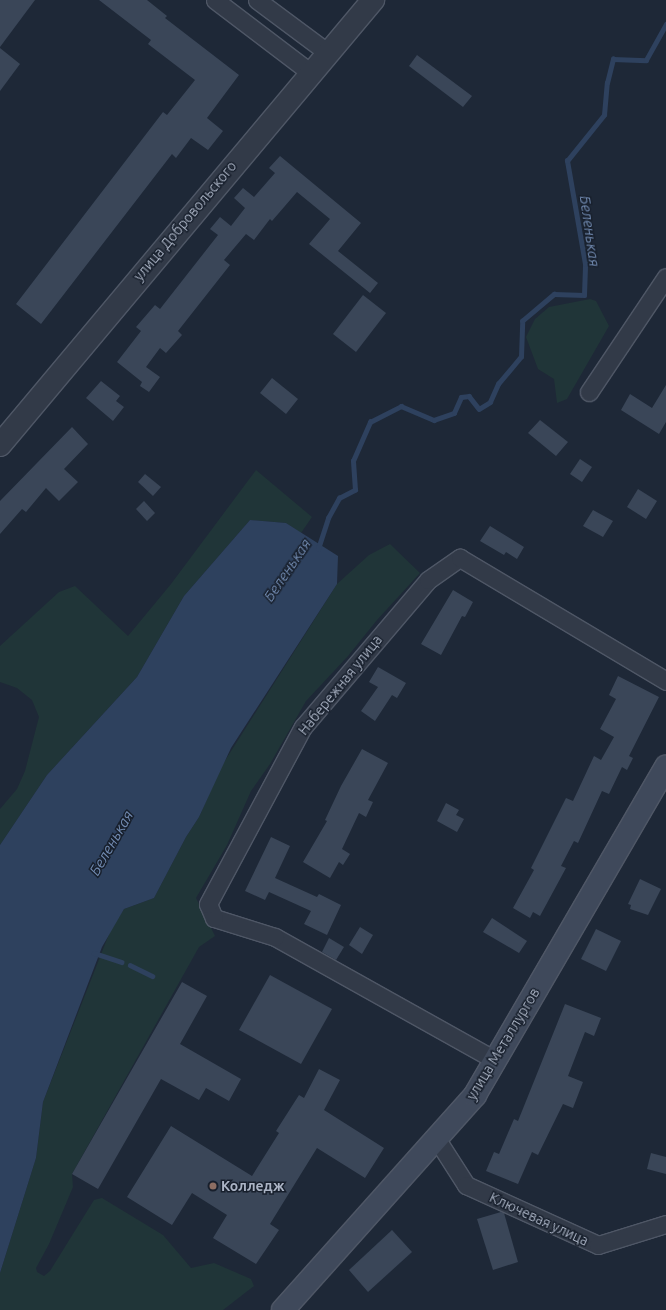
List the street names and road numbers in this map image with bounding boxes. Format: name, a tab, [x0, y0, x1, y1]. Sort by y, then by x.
street label: улица Добровольского	[130, 158, 240, 284]
street label: Набережная улица	[295, 632, 385, 738]
street label: улица Металлургов	[463, 985, 543, 1103]
street label: Ключевая улица	[487, 1189, 591, 1249]

